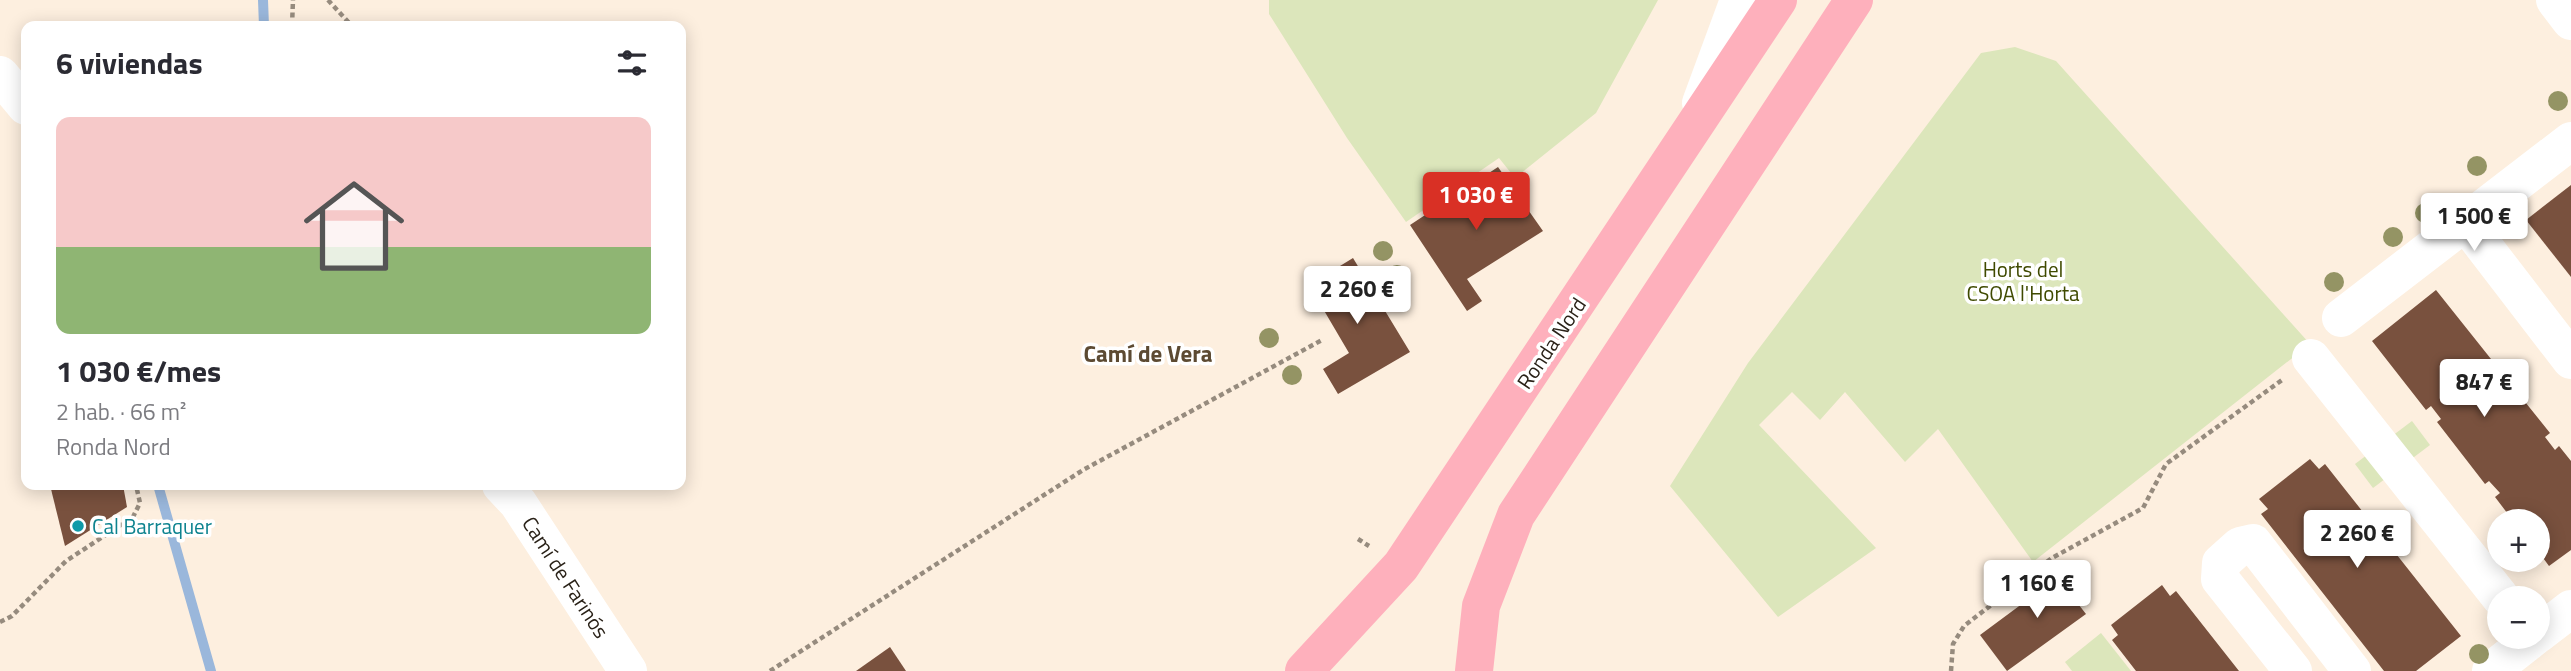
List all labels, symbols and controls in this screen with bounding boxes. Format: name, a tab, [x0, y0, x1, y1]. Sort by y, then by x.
text: 6 viviendas	[56, 40, 203, 86]
icon: filters	[613, 44, 651, 82]
icon: home	[291, 163, 417, 289]
pin: 1 030 €	[1411, 173, 1541, 232]
text: 1 030 €	[1439, 177, 1513, 212]
pin: 1 500 €	[2409, 194, 2539, 253]
text: 1 500 €	[2437, 198, 2511, 233]
park label: Horts del CSOA l'Horta	[1966, 253, 2080, 309]
pin: 2 260 €	[1292, 266, 1422, 326]
text: 2 260 €	[1320, 271, 1394, 306]
street label: Ronda Nord	[1508, 291, 1594, 395]
district label: Camí de Vera	[1083, 336, 1213, 371]
text: 1 030 €/mes	[56, 348, 221, 394]
pin: 847 €	[2435, 360, 2533, 419]
text: 847 €	[2456, 364, 2512, 399]
text: 2 hab. · 66 m²	[56, 394, 186, 429]
text: Ronda Nord	[56, 429, 171, 464]
map controls	[2487, 509, 2550, 649]
button: +	[2487, 509, 2550, 572]
place label: Cal Barraquer	[92, 510, 212, 542]
street label: Camí de Farinós	[514, 510, 618, 644]
pin: 2 260 €	[2292, 510, 2422, 570]
text: 2 260 €	[2320, 515, 2394, 550]
marker: Cal Barraquer	[70, 518, 86, 534]
pin: 1 160 €	[1972, 560, 2102, 620]
text: 1 160 €	[2000, 565, 2074, 600]
button: −	[2487, 586, 2550, 649]

